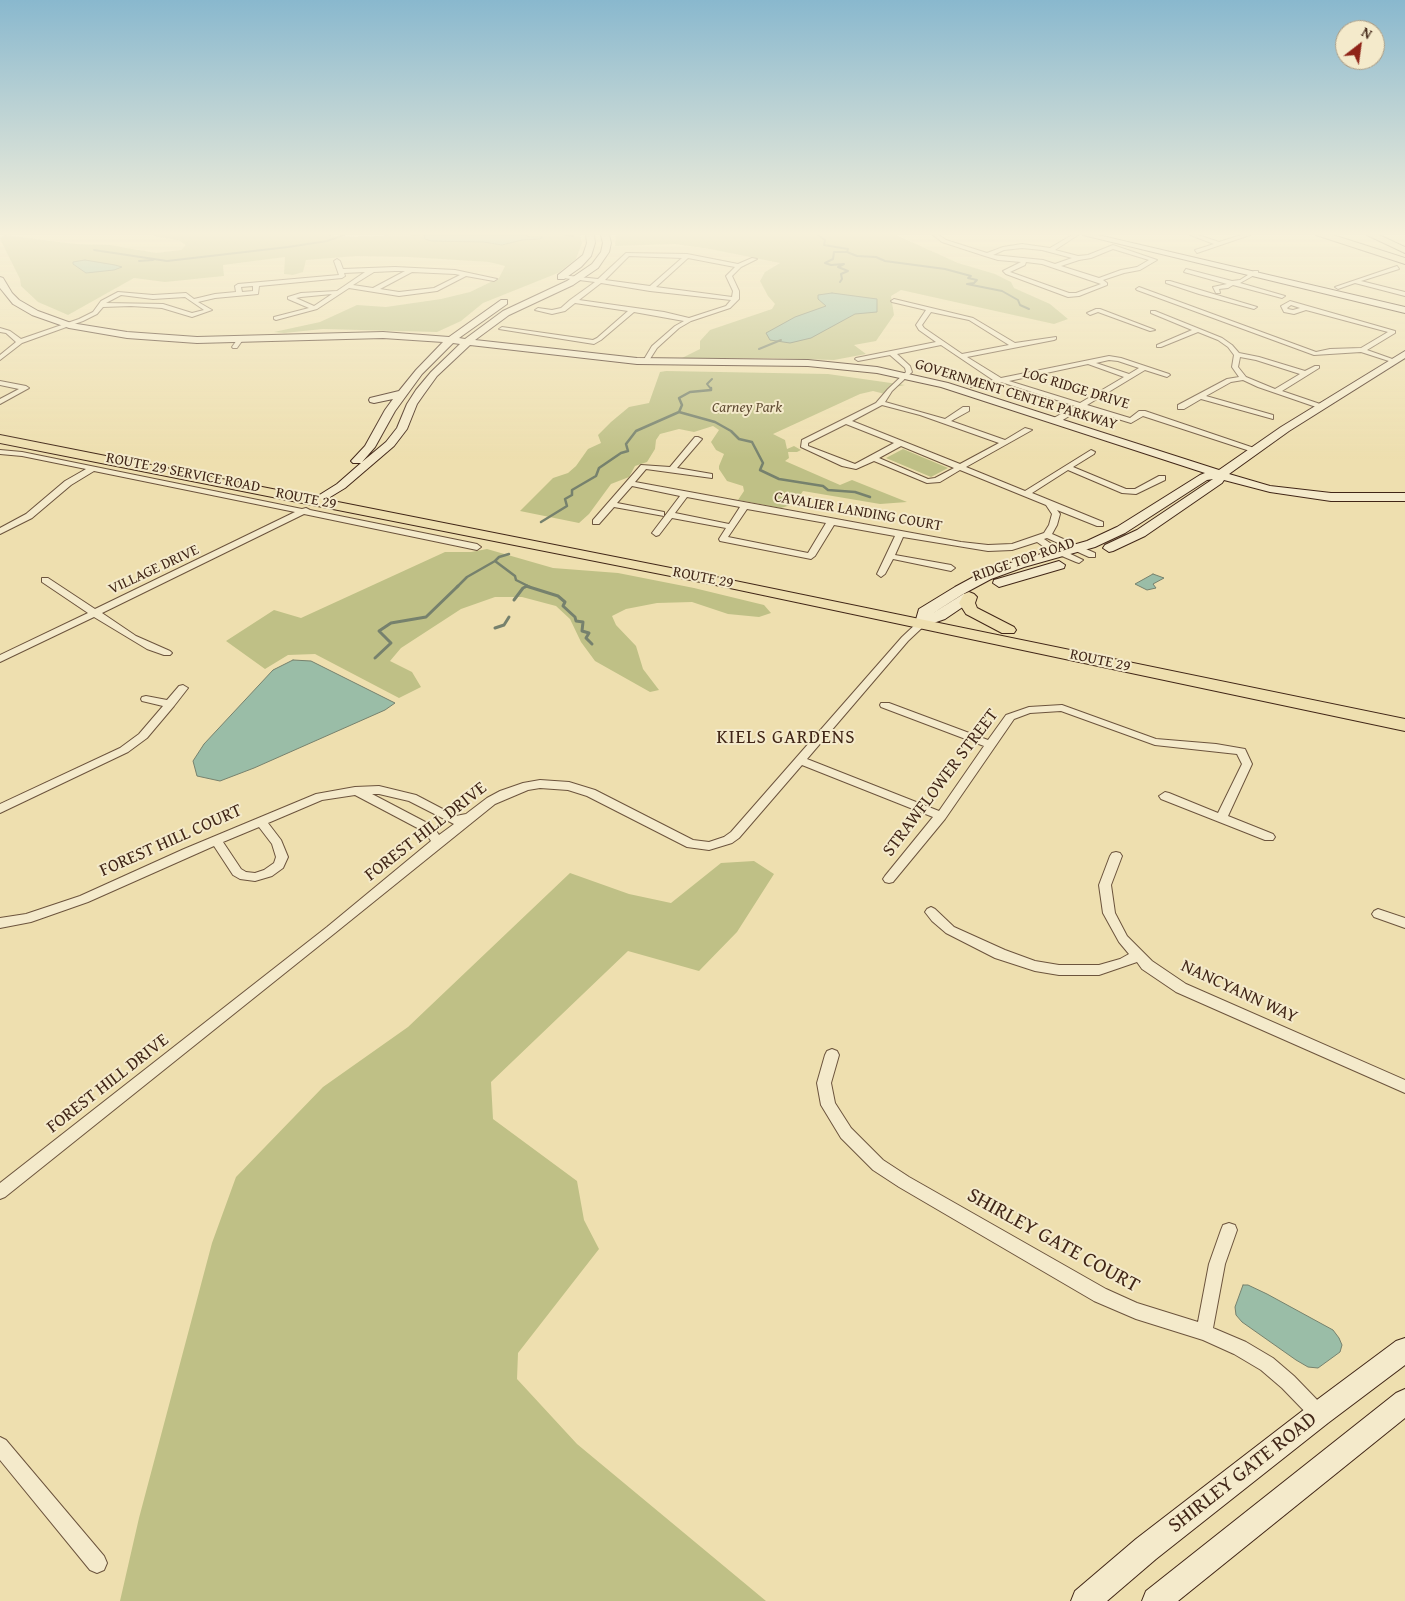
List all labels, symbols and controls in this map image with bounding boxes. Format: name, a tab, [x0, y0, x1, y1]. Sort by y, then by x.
north arrow	[1335, 20, 1385, 70]
text: N	[1358, 22, 1376, 44]
street label: GOVERNMENT CENTER PARKWAY	[913, 356, 1119, 434]
street label: LOG RIDGE DRIVE	[1021, 364, 1131, 414]
park label: Carney Park	[712, 399, 782, 417]
street label: ROUTE 29 SERVICE ROAD	[104, 449, 262, 497]
street label: ROUTE 29	[274, 484, 338, 514]
street label: CAVALIER LANDING COURT	[773, 488, 943, 536]
street label: RIDGE TOP ROAD	[971, 534, 1077, 586]
street label: VILLAGE DRIVE	[106, 541, 202, 599]
street label: ROUTE 29	[671, 563, 735, 593]
street label: ROUTE 29	[1068, 646, 1132, 676]
street label: STRAWFLOWER STREET	[878, 705, 1004, 861]
district label: KIELS GARDENS	[715, 727, 857, 749]
street label: FOREST HILL DRIVE	[361, 778, 491, 886]
street label: FOREST HILL COURT	[96, 800, 246, 882]
street label: NANCYANN WAY	[1177, 956, 1301, 1028]
street label: FOREST HILL DRIVE	[43, 1030, 173, 1138]
street label: SHIRLEY GATE COURT	[962, 1183, 1144, 1299]
street label: SHIRLEY GATE ROAD	[1164, 1407, 1322, 1539]

